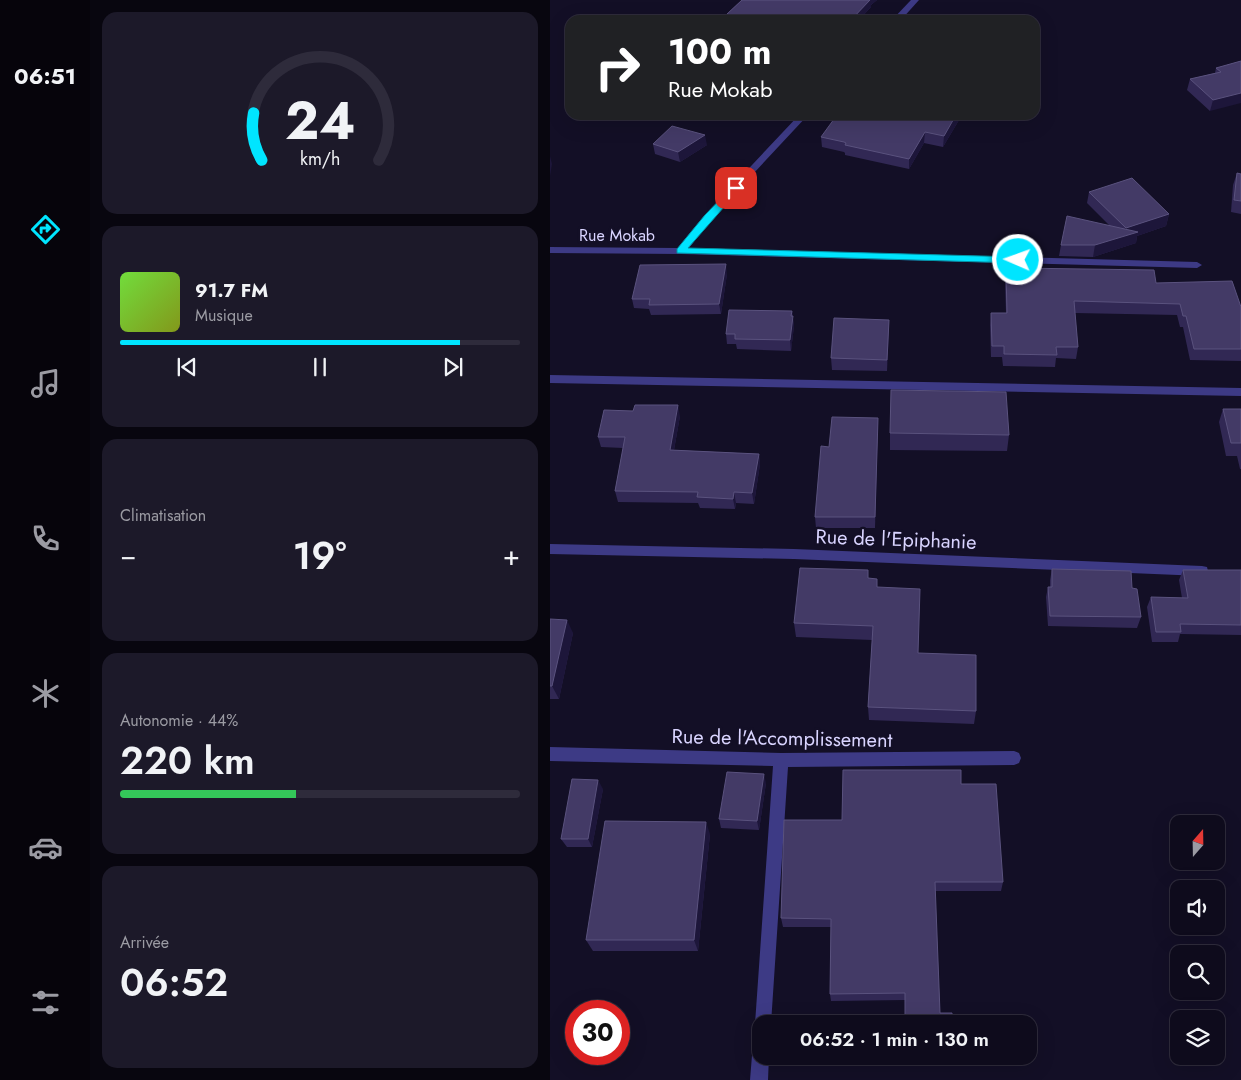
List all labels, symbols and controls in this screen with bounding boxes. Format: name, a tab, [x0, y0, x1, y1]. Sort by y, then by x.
text: 100 m	[668, 27, 771, 77]
icon: right	[585, 35, 650, 100]
text: 06:51	[14, 60, 76, 92]
text: Rue Mokab	[668, 73, 772, 105]
text: 24	[285, 83, 355, 159]
text: km/h	[300, 146, 340, 172]
pin	[715, 167, 757, 209]
icon: arrive	[722, 174, 750, 202]
icon: directions	[28, 212, 63, 247]
street label: Rue Mokab	[579, 224, 655, 247]
position arrow	[991, 233, 1043, 285]
text: 91.7 FM	[195, 277, 268, 304]
text: Musique	[195, 304, 253, 327]
icon: previous	[173, 353, 201, 381]
icon: pause	[306, 353, 334, 381]
icon: next	[439, 353, 467, 381]
icon: music	[28, 366, 63, 401]
text: Climatisation	[120, 504, 206, 527]
icon: phone	[28, 521, 63, 556]
street label: Rue de l'Epiphanie	[815, 522, 977, 557]
text: 19°	[293, 528, 347, 583]
text: −	[120, 535, 137, 576]
text: +	[503, 535, 520, 576]
icon: climate	[28, 676, 63, 711]
text: Autonomie · 44%	[120, 709, 238, 732]
street label: Rue de l'Accomplissement	[671, 722, 893, 755]
text: 220 km	[120, 733, 255, 788]
north arrow	[1170, 815, 1225, 870]
map controls	[1170, 815, 1225, 1065]
icon: car	[28, 830, 63, 865]
button: sound	[1170, 880, 1225, 935]
text: Arrivée	[120, 931, 169, 954]
button: search	[1170, 945, 1225, 1000]
text: 06:52	[120, 955, 228, 1010]
icon: filters	[28, 985, 63, 1020]
speed limit sign: 30	[565, 1000, 630, 1065]
button: layers	[1170, 1010, 1225, 1065]
text: 06:52 · 1 min · 130 m	[800, 1026, 989, 1053]

